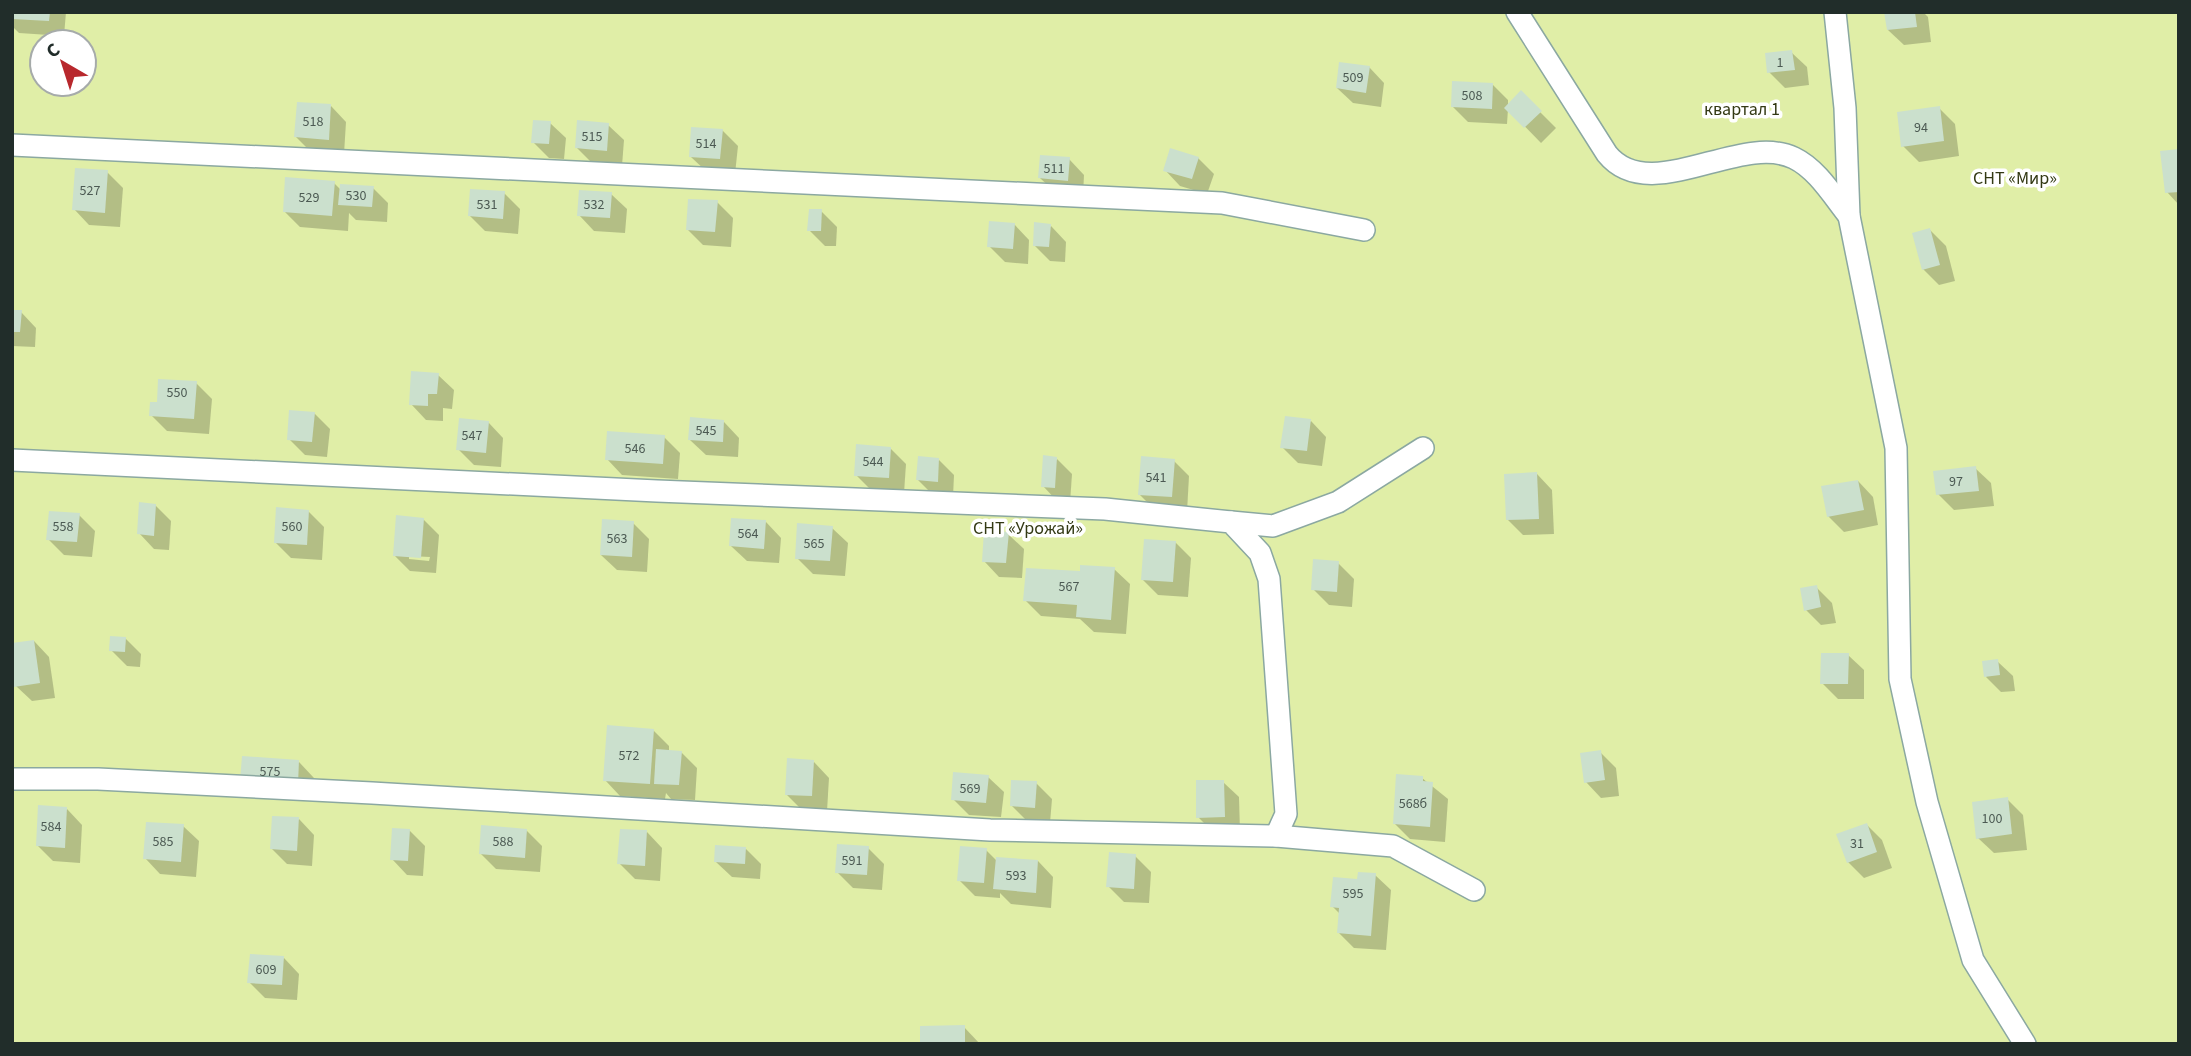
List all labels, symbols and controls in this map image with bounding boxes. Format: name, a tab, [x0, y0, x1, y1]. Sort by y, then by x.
north arrow	[28, 28, 98, 98]
text: С	[40, 37, 66, 65]
house number: 1	[1777, 53, 1784, 73]
house number: 509	[1343, 68, 1363, 88]
house number: 508	[1462, 86, 1482, 106]
park label: квартал 1	[1704, 97, 1780, 122]
house number: 518	[303, 112, 323, 132]
house number: 94	[1914, 118, 1928, 138]
house number: 515	[582, 127, 602, 147]
house number: 514	[696, 134, 716, 154]
house number: 511	[1044, 159, 1064, 179]
park label: СНТ «Мир»	[1973, 166, 2057, 191]
house number: 527	[80, 181, 100, 201]
house number: 530	[346, 186, 366, 206]
house number: 529	[299, 188, 319, 208]
house number: 531	[477, 195, 497, 215]
house number: 532	[584, 195, 604, 215]
house number: 550	[167, 383, 187, 403]
house number: 545	[696, 421, 716, 441]
house number: 547	[462, 426, 482, 446]
house number: 546	[625, 439, 645, 459]
house number: 544	[863, 452, 883, 472]
house number: 541	[1146, 468, 1166, 488]
house number: 97	[1949, 472, 1963, 492]
park label: СНТ «Урожай»	[973, 516, 1083, 541]
house number: 558	[53, 517, 73, 537]
house number: 560	[282, 517, 302, 537]
house number: 564	[738, 524, 758, 544]
house number: 563	[607, 529, 627, 549]
house number: 565	[804, 534, 824, 554]
house number: 567	[1059, 577, 1079, 597]
house number: 572	[619, 746, 639, 766]
house number: 575	[260, 762, 280, 782]
house number: 569	[960, 779, 980, 799]
house number: 568б	[1399, 794, 1427, 814]
house number: 100	[1982, 809, 2002, 829]
house number: 584	[41, 817, 61, 837]
house number: 585	[153, 832, 173, 852]
house number: 588	[493, 832, 513, 852]
house number: 31	[1850, 834, 1864, 854]
house number: 591	[842, 851, 862, 871]
house number: 593	[1006, 866, 1026, 886]
house number: 595	[1343, 884, 1363, 904]
house number: 609	[256, 960, 276, 980]

